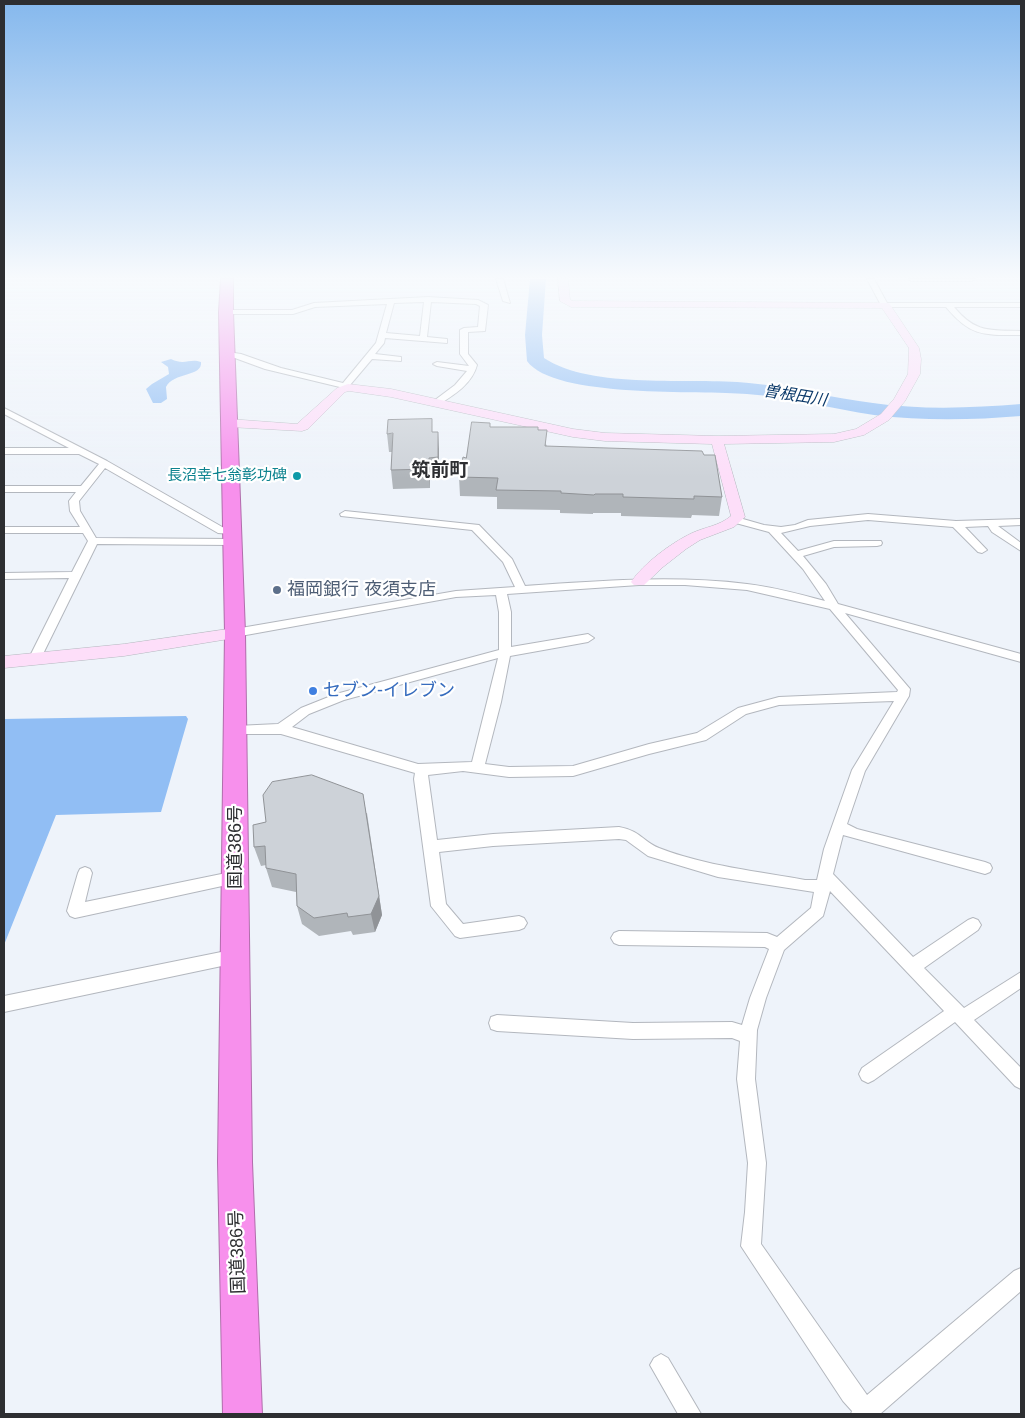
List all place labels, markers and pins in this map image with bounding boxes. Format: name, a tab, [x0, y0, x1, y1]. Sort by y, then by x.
place label: 長沼幸七翁彰功碑	[167, 467, 287, 485]
marker: 長沼幸七翁彰功碑	[291, 470, 303, 482]
place label: 福岡銀行 夜須支店	[287, 579, 436, 601]
marker: 福岡銀行 夜須支店	[271, 584, 283, 596]
place label: セブン-イレブン	[323, 680, 455, 702]
marker: セブン-イレブン	[307, 685, 319, 697]

